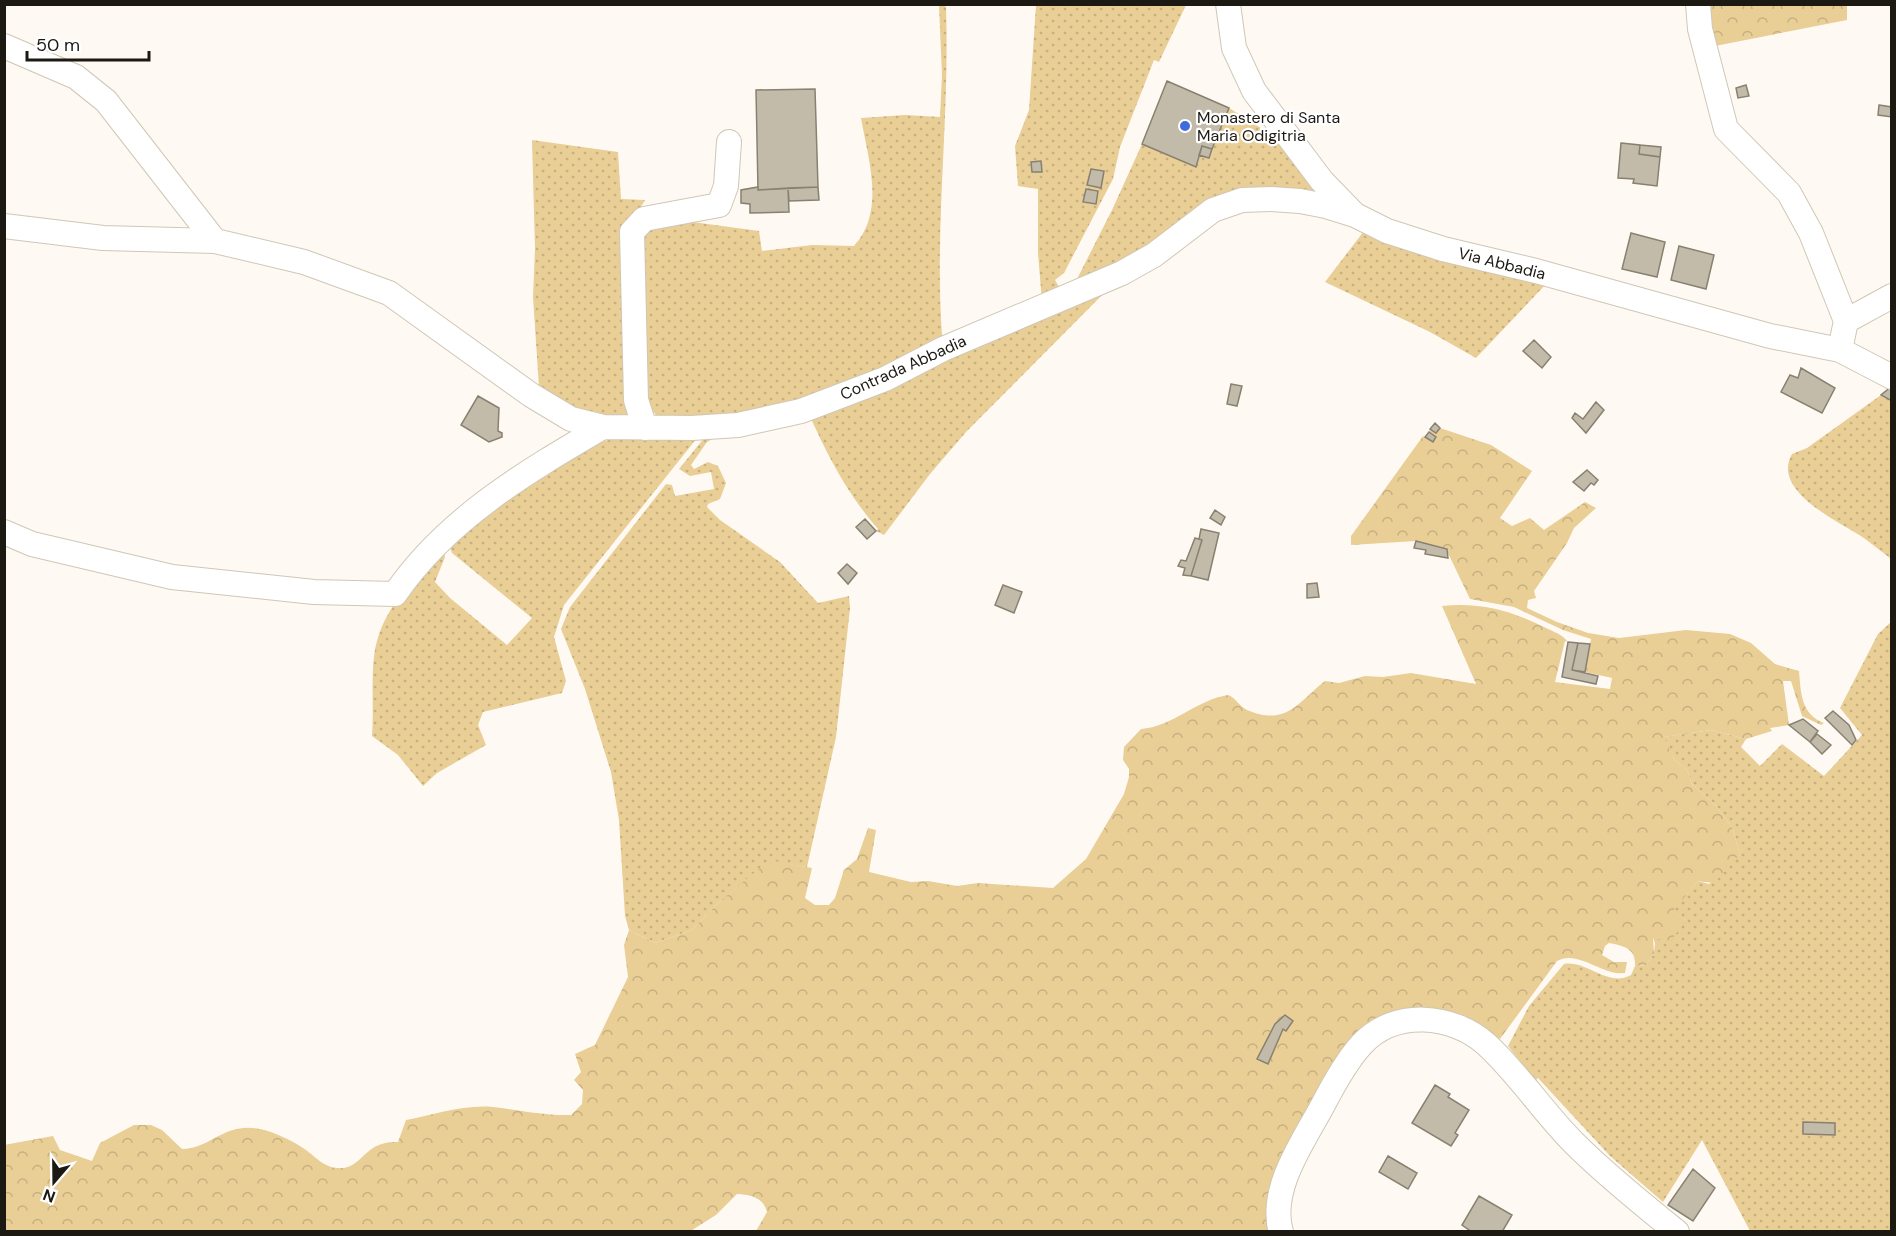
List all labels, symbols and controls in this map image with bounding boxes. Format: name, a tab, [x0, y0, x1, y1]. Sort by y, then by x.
scale bar	[27, 24, 148, 62]
text: 50 m	[36, 33, 80, 57]
place label: Monastero di Santa Maria Odigitria	[1197, 107, 1340, 146]
marker: Monastero di Santa Maria Odigitria	[1178, 119, 1192, 133]
street label: Via Abbadia	[1456, 242, 1548, 284]
street label: Contrada Abbadia	[837, 330, 970, 405]
north arrow	[24, 1152, 84, 1212]
text: N	[40, 1184, 58, 1207]

